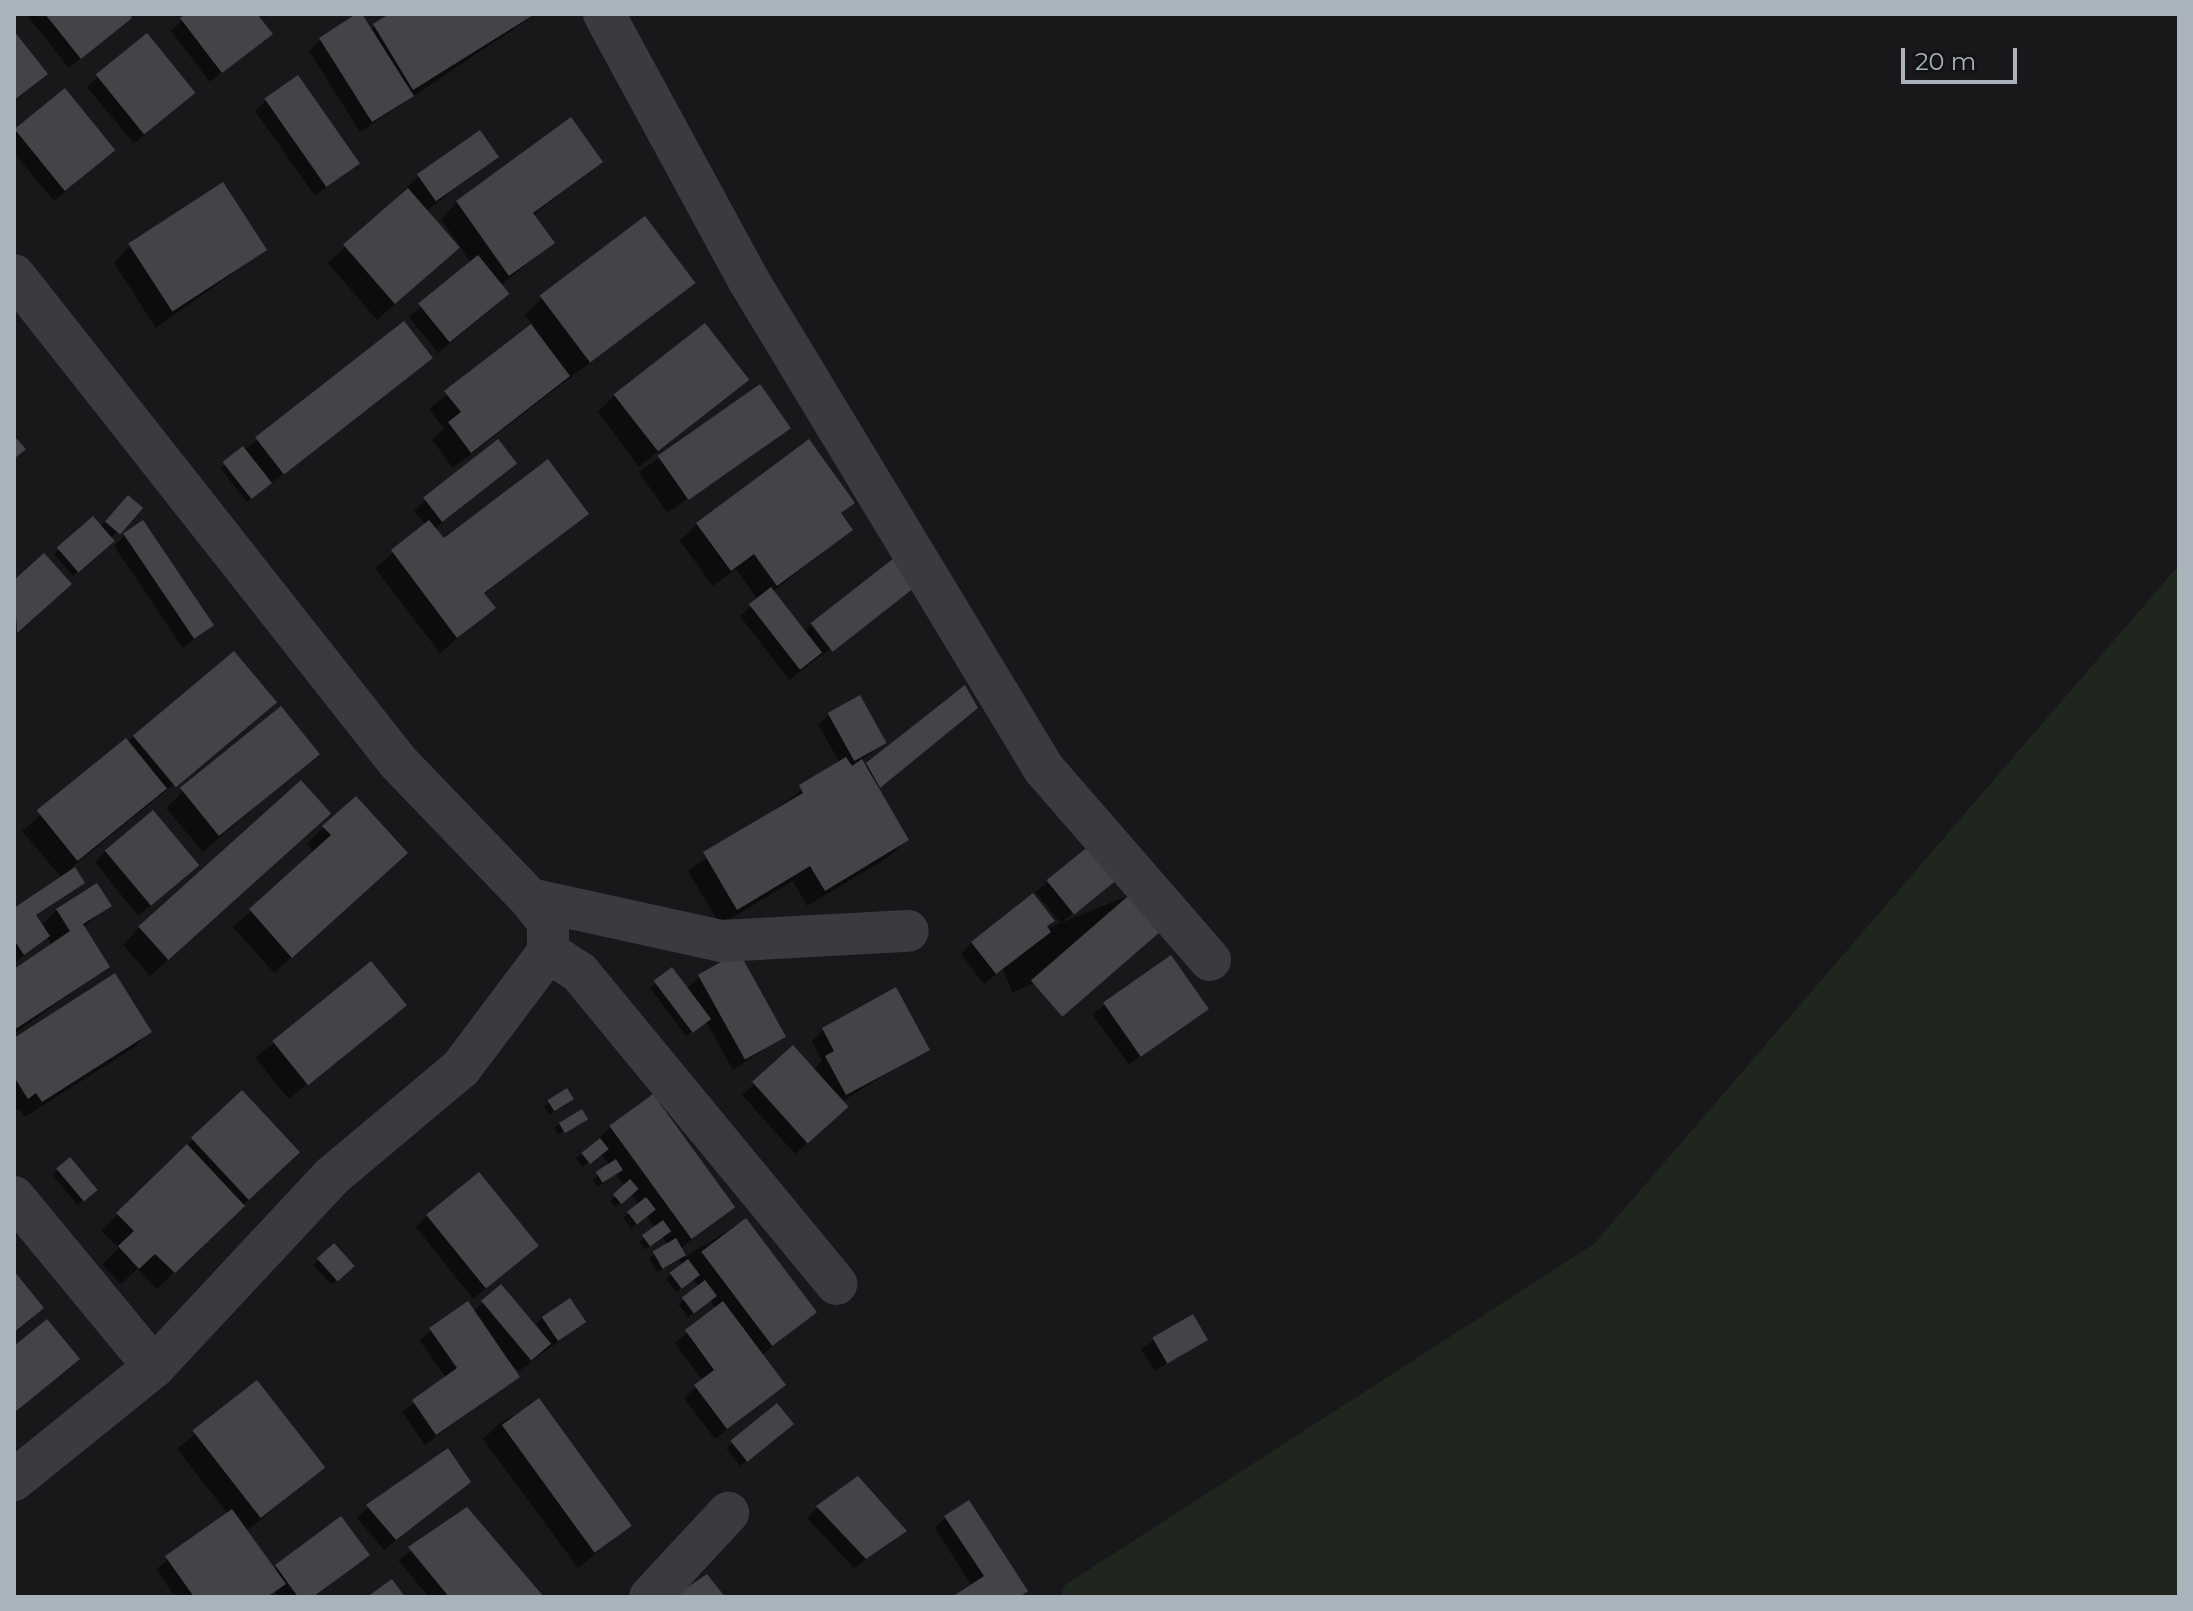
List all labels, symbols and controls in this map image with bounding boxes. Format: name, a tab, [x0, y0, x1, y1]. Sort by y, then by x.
scale bar	[1905, 32, 2021, 82]
text: 20 m	[1915, 47, 1976, 76]

